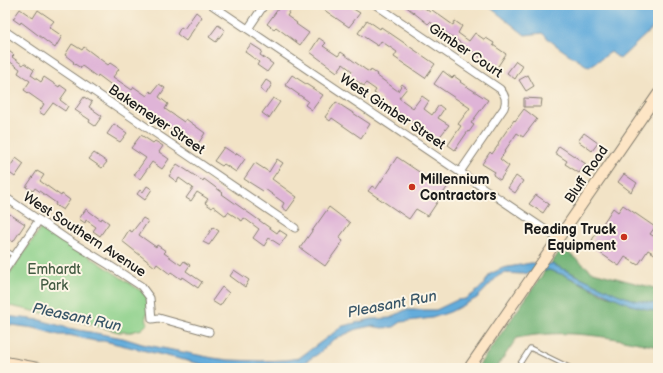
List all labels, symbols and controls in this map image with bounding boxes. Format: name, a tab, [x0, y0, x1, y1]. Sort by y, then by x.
street label: Gimber Court	[425, 19, 507, 82]
street label: West Gimber Street	[337, 70, 449, 154]
street label: Bakemeyer Street	[105, 81, 209, 158]
street label: Bluff Road	[561, 142, 612, 206]
place label: Millennium Contractors	[420, 171, 496, 204]
marker: Millennium Contractors	[407, 182, 417, 192]
street label: West Southern Avenue	[20, 188, 149, 281]
place label: Reading Truck Equipment	[524, 221, 617, 254]
marker: Reading Truck Equipment	[619, 232, 629, 242]
park label: Emhardt Park	[27, 261, 81, 294]
water label: Pleasant Run	[346, 287, 438, 322]
water label: Pleasant Run	[31, 299, 123, 336]

